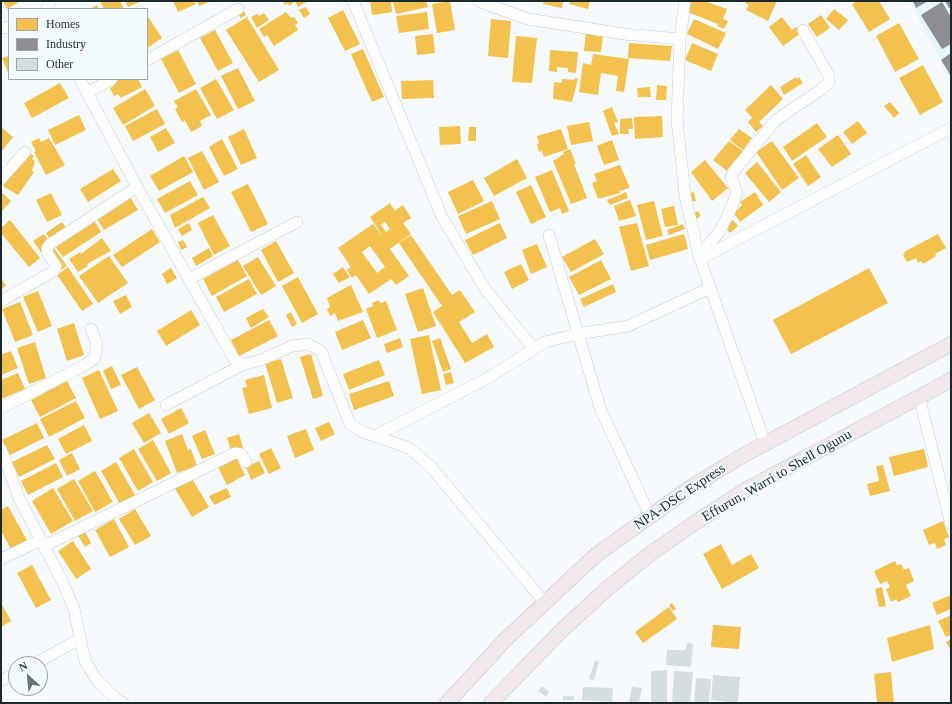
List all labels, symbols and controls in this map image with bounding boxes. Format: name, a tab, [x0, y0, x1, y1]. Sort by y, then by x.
legend	[8, 8, 148, 80]
text: Homes	[46, 17, 80, 31]
text: Industry	[46, 37, 86, 51]
text: Other	[46, 57, 73, 71]
street label: Effurun, Warri to Shell Ogunu	[699, 426, 855, 526]
street label: NPA-DSC Express	[631, 460, 729, 534]
north arrow	[8, 656, 48, 696]
text: N	[17, 659, 29, 673]

